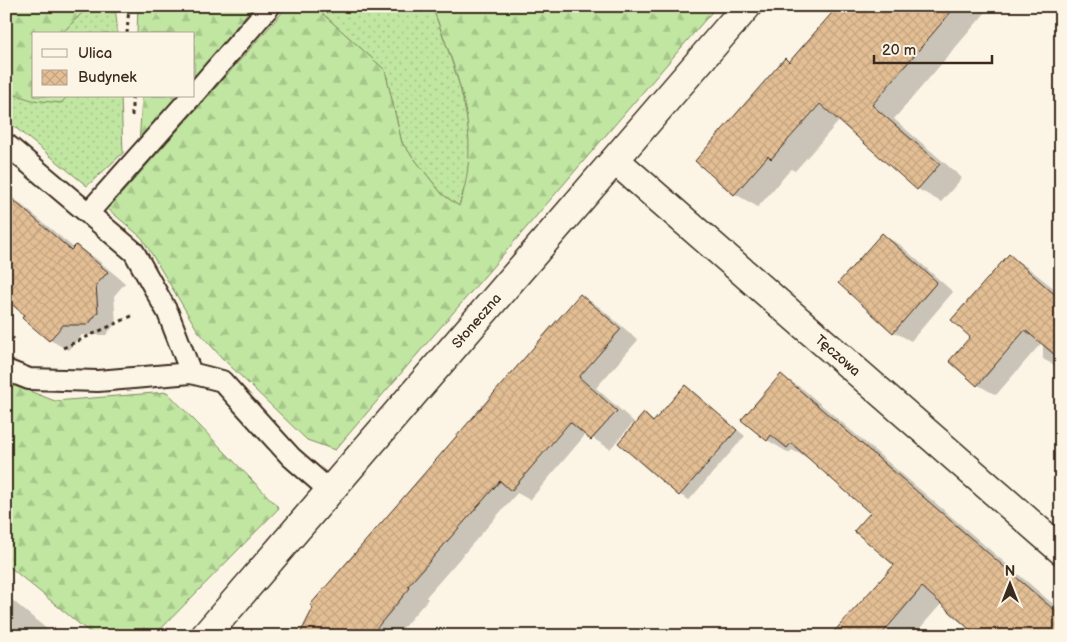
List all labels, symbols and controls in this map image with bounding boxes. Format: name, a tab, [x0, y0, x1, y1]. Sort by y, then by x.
legend	[32, 32, 195, 98]
scale bar	[874, 32, 992, 64]
text: 20 m	[882, 41, 916, 60]
text: Ulica	[78, 44, 112, 63]
text: Budynek	[78, 68, 137, 87]
street label: Słoneczna	[448, 290, 505, 352]
street label: Tęczowa	[812, 331, 864, 380]
north arrow	[984, 560, 1034, 610]
text: N	[1005, 563, 1015, 580]

